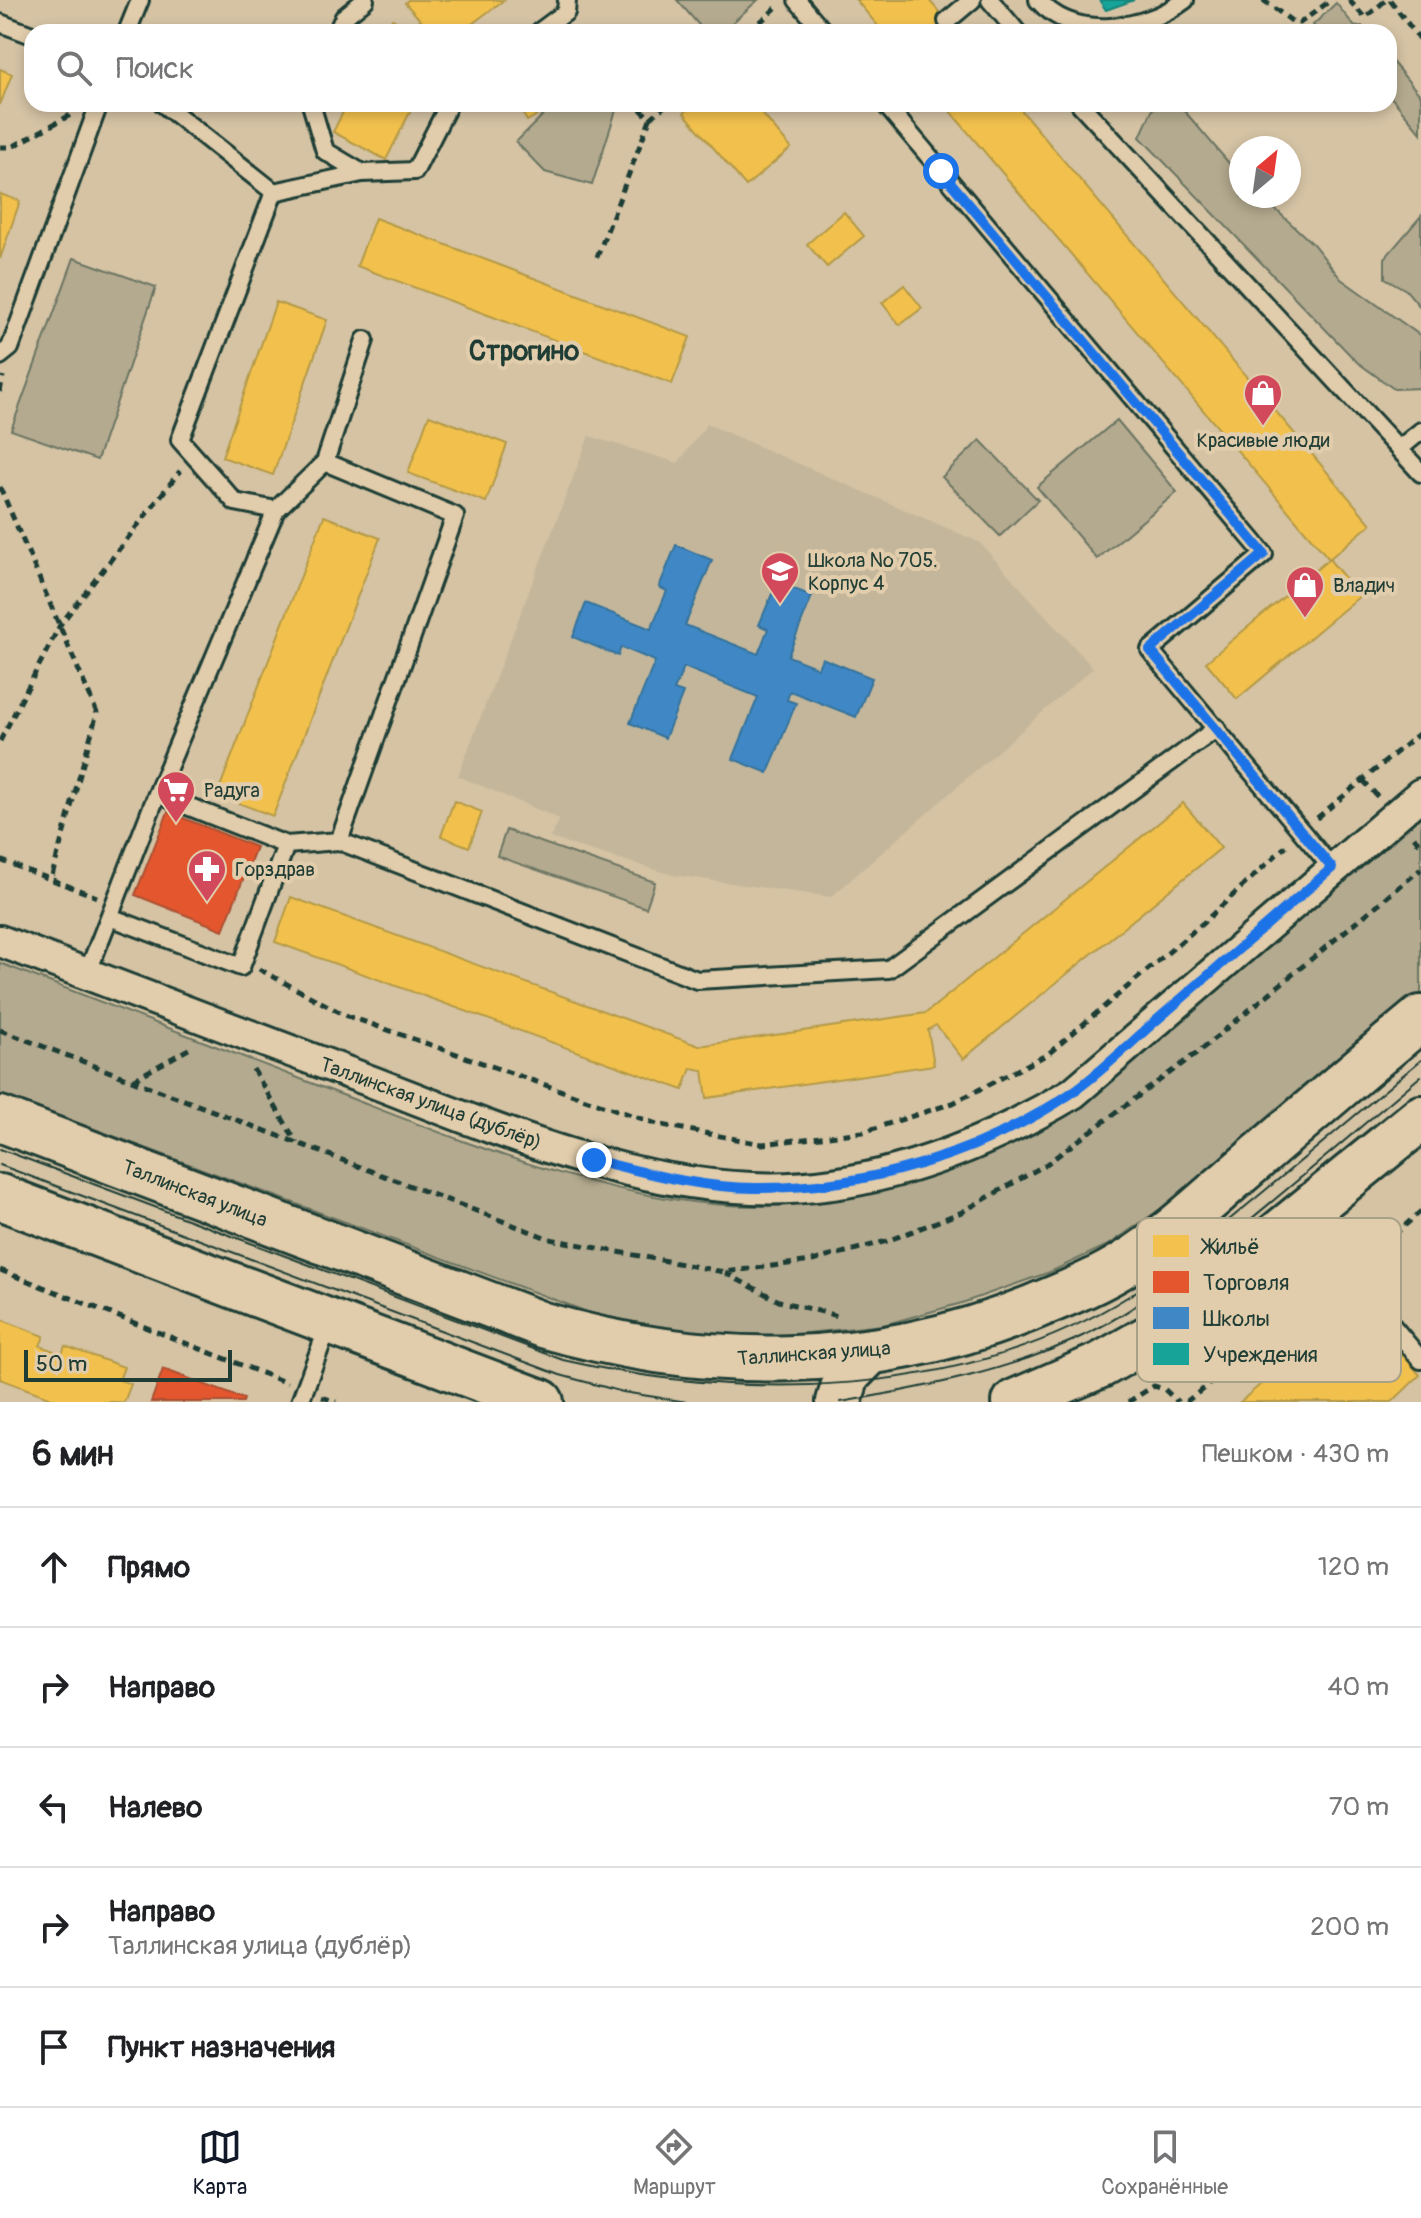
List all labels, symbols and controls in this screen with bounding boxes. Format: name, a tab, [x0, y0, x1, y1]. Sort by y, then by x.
search box	[24, 24, 1397, 112]
icon: search	[52, 46, 96, 90]
text: Поиск	[116, 50, 194, 87]
north arrow	[1229, 136, 1301, 208]
route start	[923, 153, 959, 189]
district label: Строгино	[469, 334, 579, 369]
shop icon: Красивые люди	[1242, 372, 1284, 427]
place label: Красивые люди	[1196, 428, 1330, 453]
place label: Школа № 705. Корпус 4	[808, 548, 938, 596]
school or university icon: Школа № 705. Корпус 4	[759, 550, 801, 605]
shop icon: Владич	[1284, 564, 1326, 619]
place label: Владич	[1333, 573, 1395, 598]
supermarket icon: Радуга	[155, 769, 197, 824]
place label: Радуга	[204, 778, 260, 803]
pharmacy icon: Горздрав	[186, 848, 228, 903]
place label: Горздрав	[235, 857, 315, 882]
street label: Таллинская улица (дублёр)	[317, 1052, 545, 1155]
route end	[576, 1142, 612, 1178]
street label: Таллинская улица	[119, 1154, 271, 1233]
legend	[1137, 1218, 1401, 1382]
text: Жильё	[1200, 1233, 1260, 1261]
text: Торговля	[1203, 1269, 1289, 1297]
text: Школы	[1203, 1305, 1270, 1333]
street label: Таллинская улица	[737, 1336, 892, 1371]
text: Учреждения	[1203, 1341, 1318, 1369]
scale bar	[24, 1346, 232, 1382]
text: 50 m	[36, 1350, 87, 1378]
text: 6 мин	[32, 1433, 114, 1476]
text: Пешком · 430 m	[1202, 1438, 1389, 1470]
icon: ahead	[32, 1545, 76, 1589]
text: Прямо	[108, 1549, 190, 1586]
text: 120 m	[1318, 1551, 1389, 1583]
icon: right	[32, 1665, 76, 1709]
text: Направо	[108, 1669, 215, 1706]
text: 40 m	[1327, 1671, 1389, 1703]
icon: left	[32, 1785, 76, 1829]
text: Налево	[108, 1789, 202, 1826]
text: 70 m	[1329, 1791, 1389, 1823]
text: Направо	[108, 1893, 215, 1930]
icon: right	[32, 1905, 76, 1949]
text: 200 m	[1310, 1911, 1389, 1943]
text: Таллинская улица (дублёр)	[108, 1930, 412, 1962]
icon: arrive	[32, 2025, 76, 2069]
text: Пункт назначения	[108, 2029, 335, 2066]
tab: Карта	[193, 2125, 247, 2201]
tab: Маршрут	[633, 2125, 716, 2201]
tab: Сохранённые	[1101, 2125, 1228, 2201]

